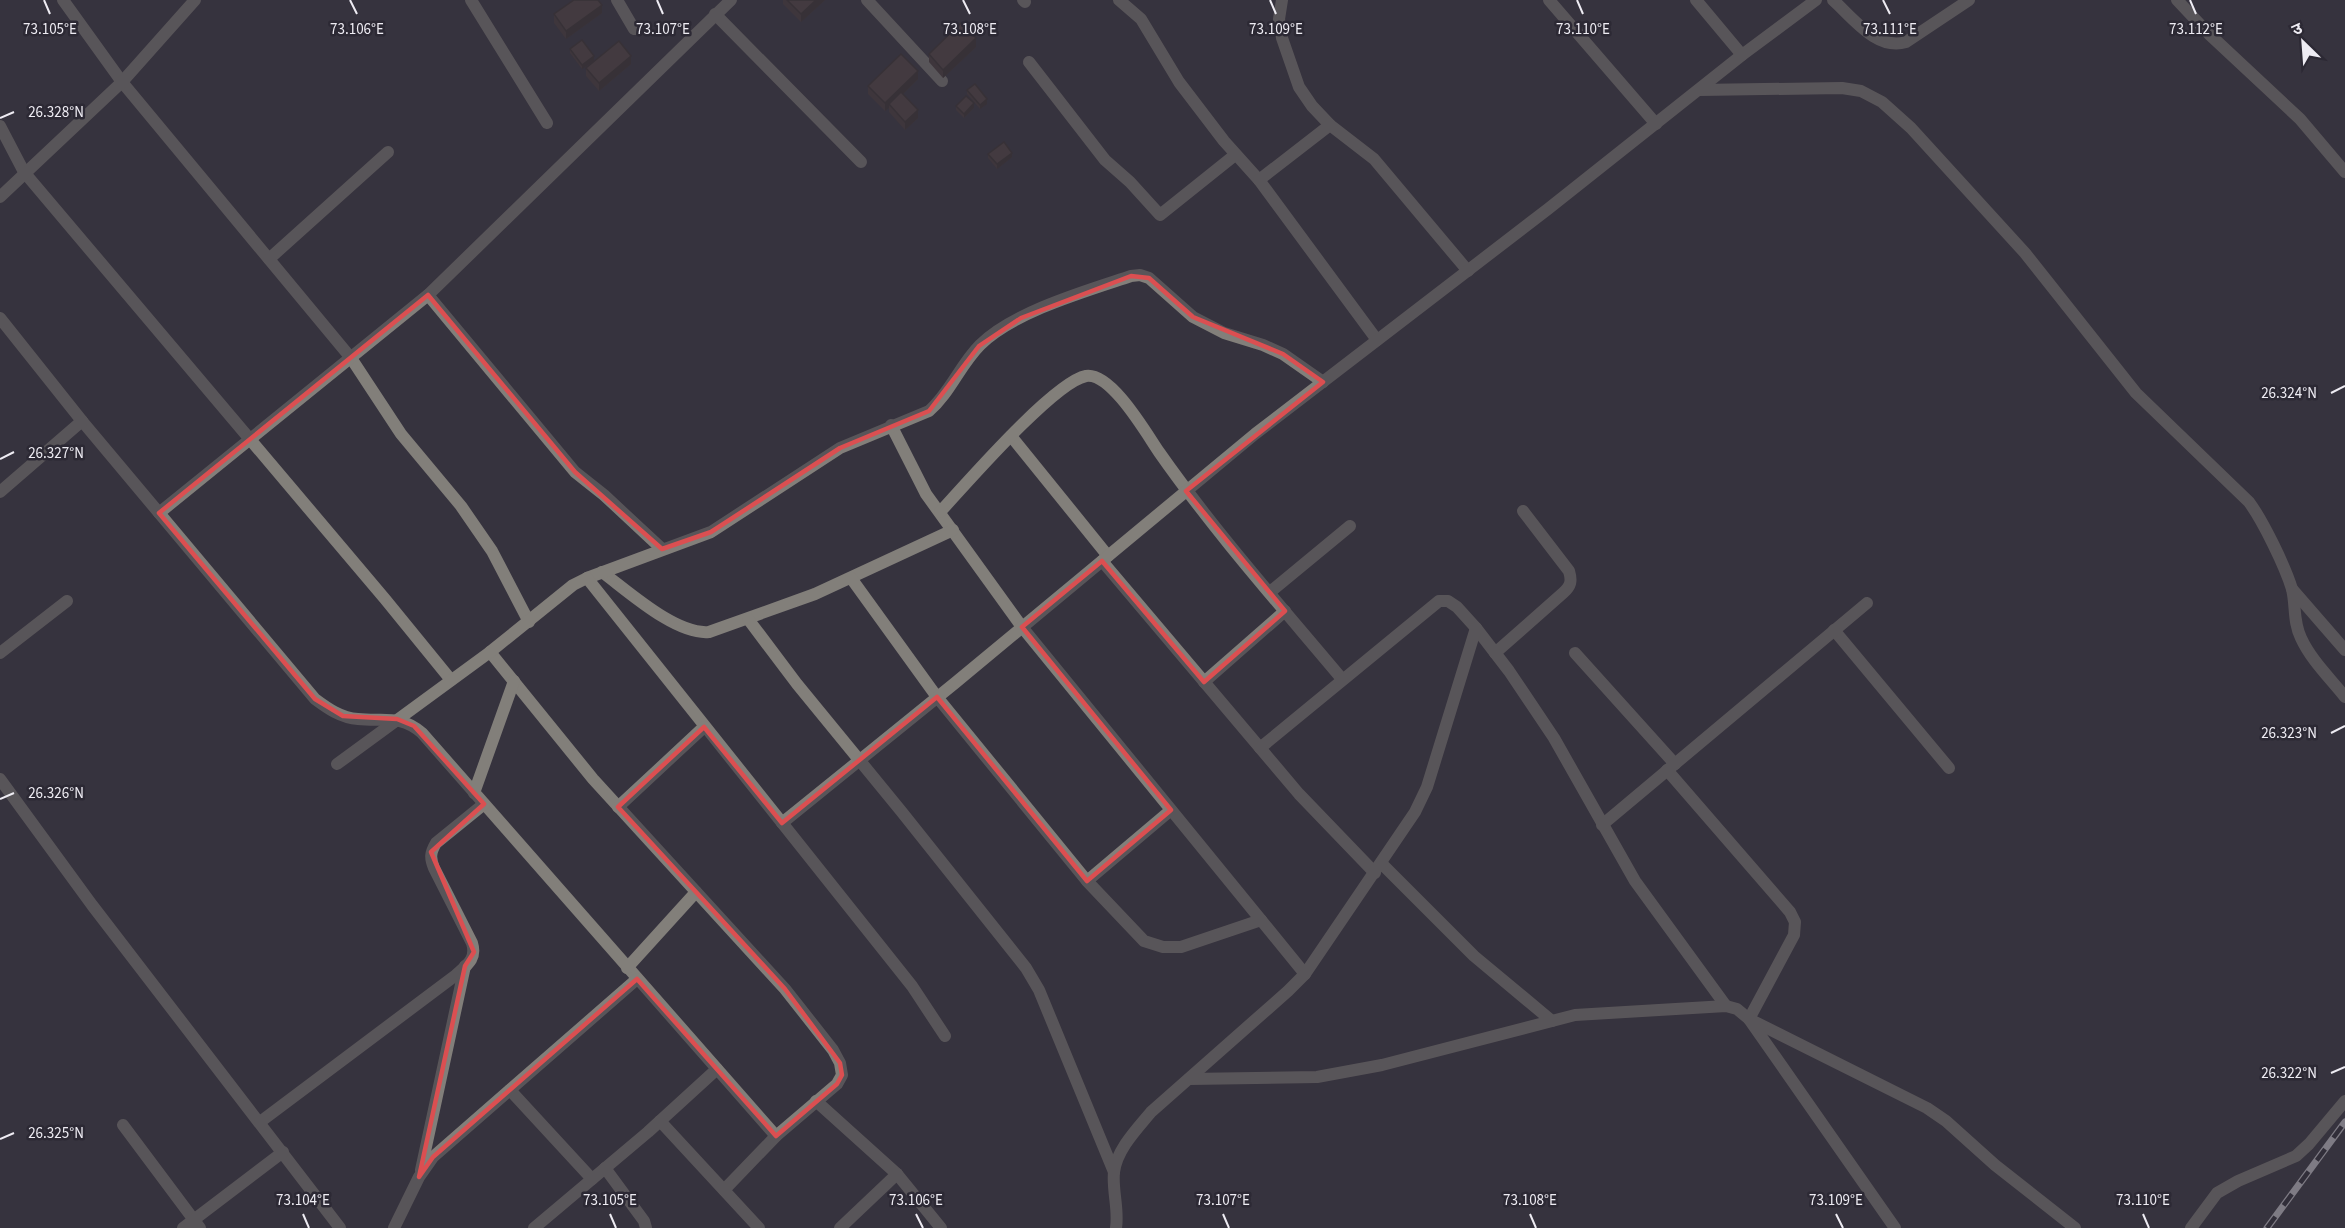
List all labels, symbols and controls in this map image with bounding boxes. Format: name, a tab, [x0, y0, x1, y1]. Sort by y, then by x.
north arrow	[2273, 12, 2333, 72]
text: उ	[2288, 17, 2307, 41]
text: 73.105°E	[23, 19, 77, 40]
text: 73.106°E	[330, 19, 384, 40]
text: 73.107°E	[636, 19, 690, 40]
text: 73.108°E	[943, 19, 997, 40]
text: 73.109°E	[1249, 19, 1303, 40]
text: 73.110°E	[1556, 19, 1610, 40]
text: 73.111°E	[1863, 19, 1917, 40]
text: 73.112°E	[2169, 19, 2223, 40]
text: 26.328°N	[28, 102, 84, 123]
text: 26.324°N	[2261, 383, 2317, 404]
text: 26.327°N	[28, 443, 84, 464]
text: 26.323°N	[2261, 723, 2317, 744]
text: 26.326°N	[28, 783, 84, 804]
text: 26.322°N	[2261, 1063, 2317, 1084]
text: 26.325°N	[28, 1123, 84, 1144]
text: 73.104°E	[276, 1190, 330, 1211]
text: 73.105°E	[583, 1190, 637, 1211]
text: 73.106°E	[889, 1190, 943, 1211]
text: 73.107°E	[1196, 1190, 1250, 1211]
text: 73.108°E	[1503, 1190, 1557, 1211]
text: 73.109°E	[1809, 1190, 1863, 1211]
text: 73.110°E	[2116, 1190, 2170, 1211]

